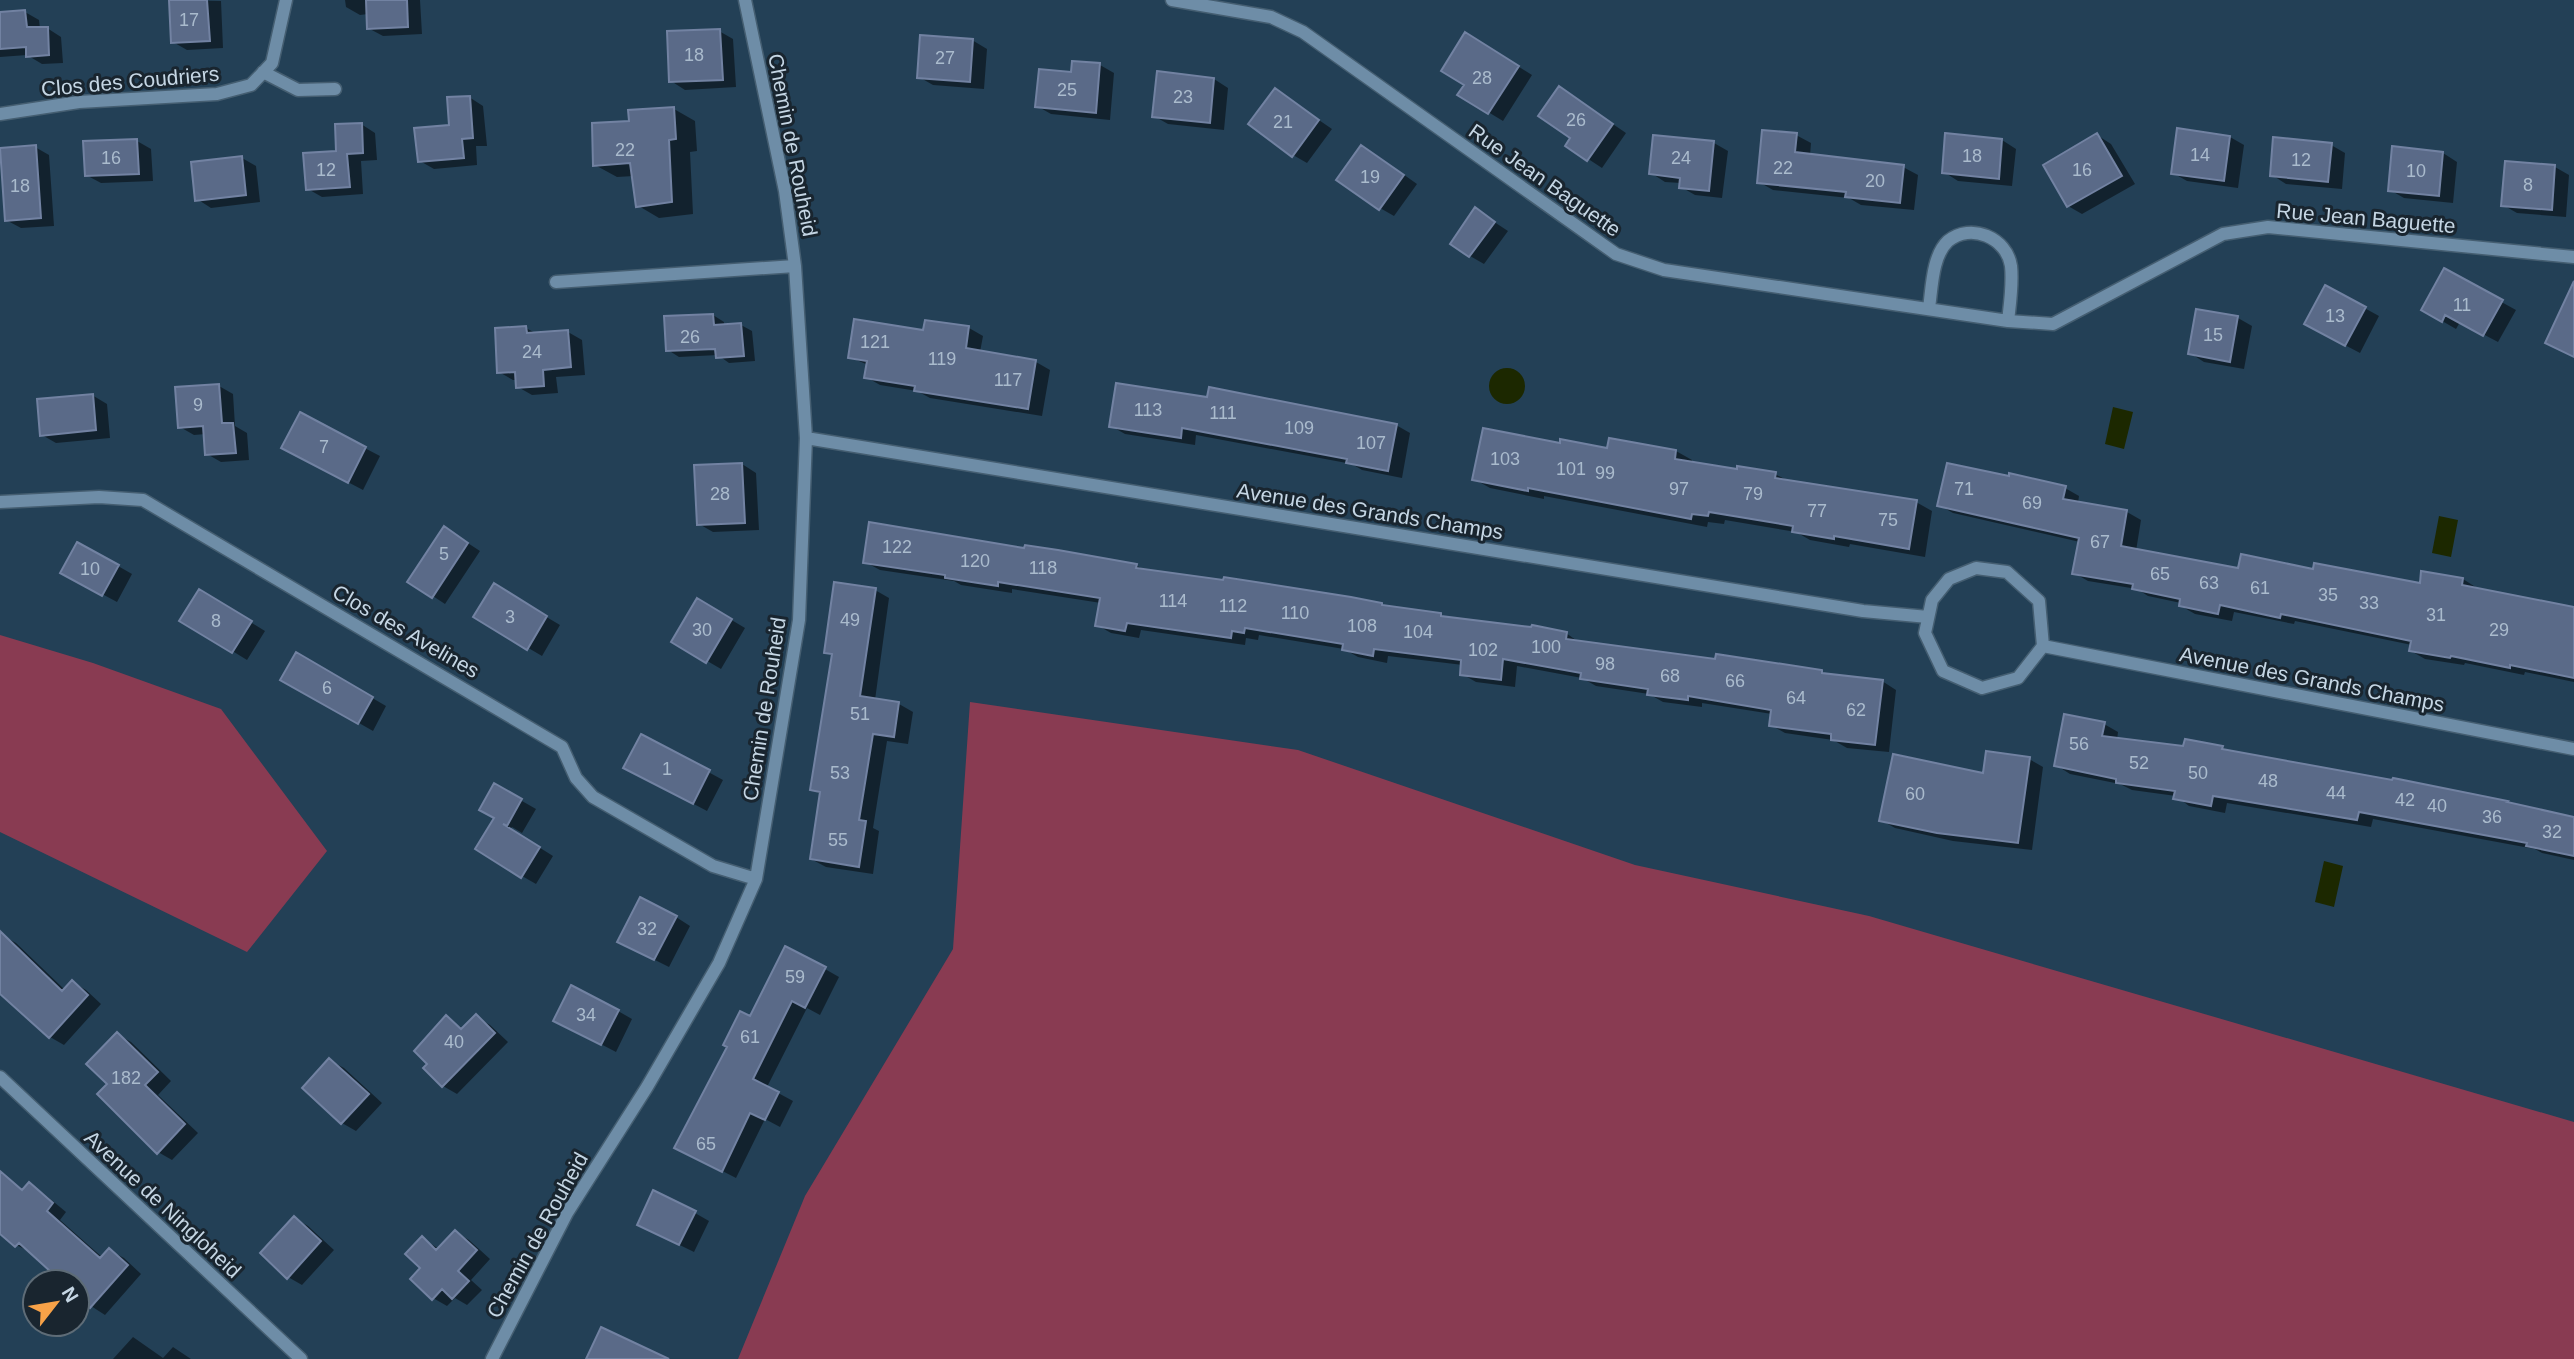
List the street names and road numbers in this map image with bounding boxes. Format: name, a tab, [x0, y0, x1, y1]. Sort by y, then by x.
street label: Chemin de Rouheid	[764, 52, 822, 238]
street label: Clos des Coudriers	[40, 62, 220, 100]
street label: Rue Jean Baguette	[1465, 119, 1625, 241]
street label: Rue Jean Baguette	[2275, 199, 2457, 237]
street label: Avenue des Grands Champs	[1235, 479, 1505, 543]
street label: Clos des Avelines	[329, 580, 483, 682]
street label: Chemin de Rouheid	[738, 616, 790, 802]
street label: Avenue des Grands Champs	[2178, 642, 2446, 716]
street label: Avenue de Ningloheid	[80, 1126, 246, 1282]
street label: Chemin de Rouheid	[482, 1148, 592, 1322]

